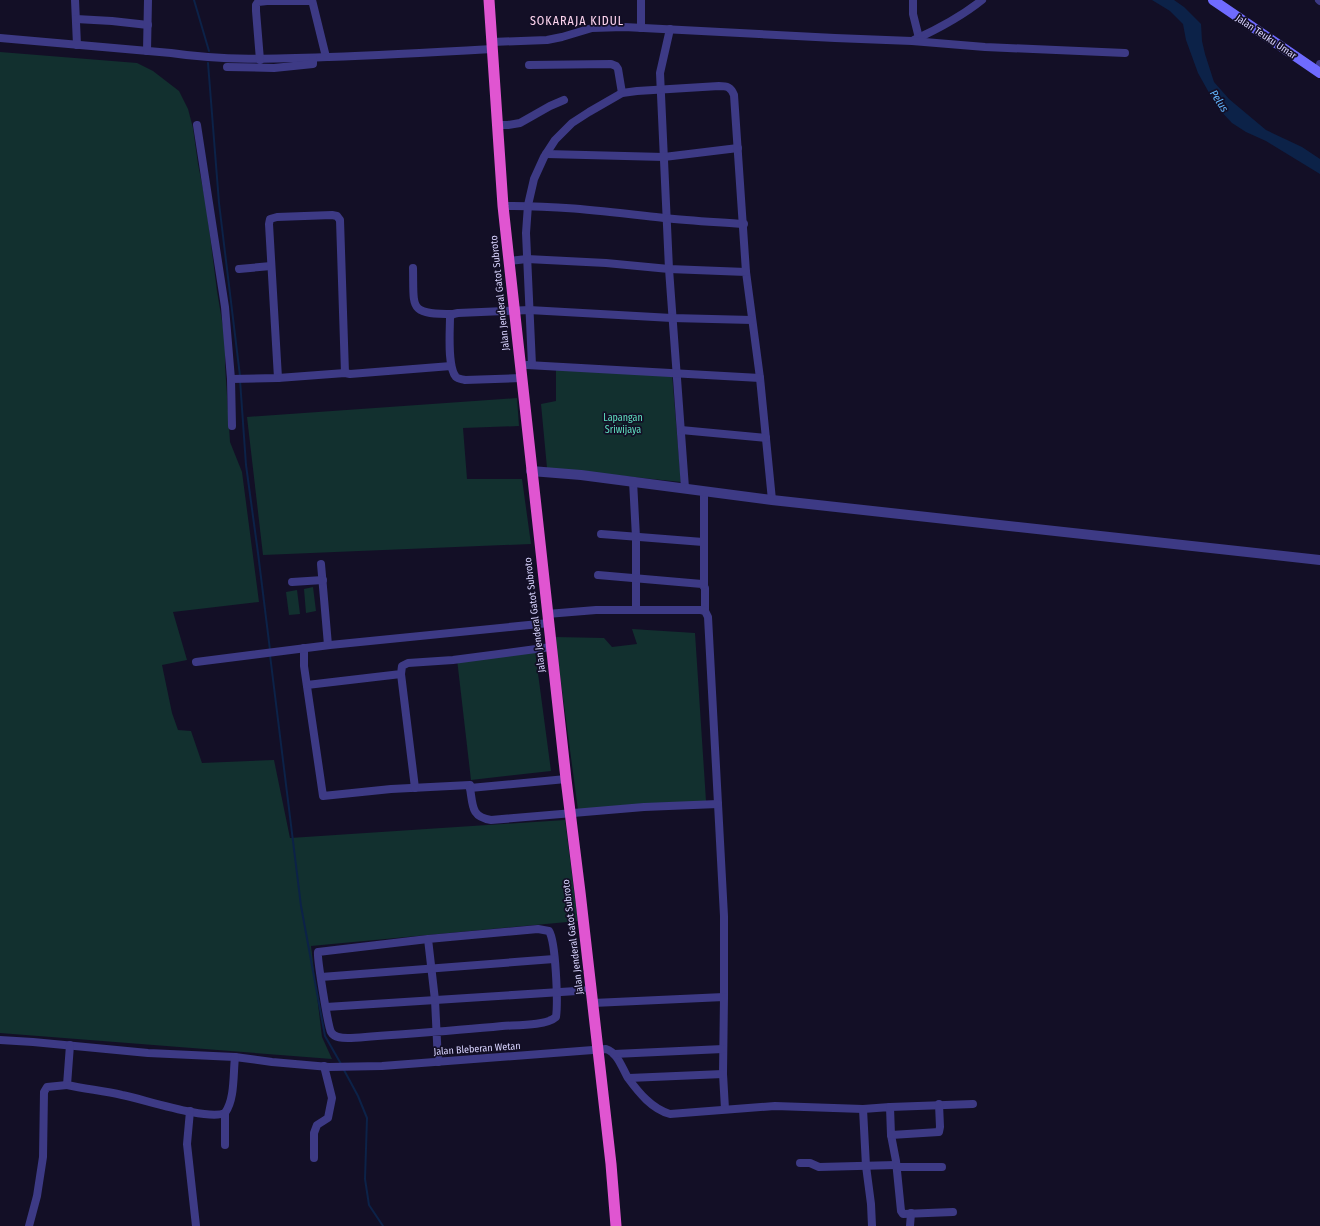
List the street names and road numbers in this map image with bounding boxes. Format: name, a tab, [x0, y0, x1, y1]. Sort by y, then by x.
street label: Jalan Teuku Umar	[1233, 12, 1299, 62]
street label: Jalan Jenderal Gatot Subroto	[488, 235, 512, 351]
street label: Jalan Jenderal Gatot Subroto	[522, 557, 548, 673]
street label: Jalan Jenderal Gatot Subroto	[560, 879, 586, 995]
street label: Jalan Bleberan Wetan	[433, 1040, 521, 1058]

